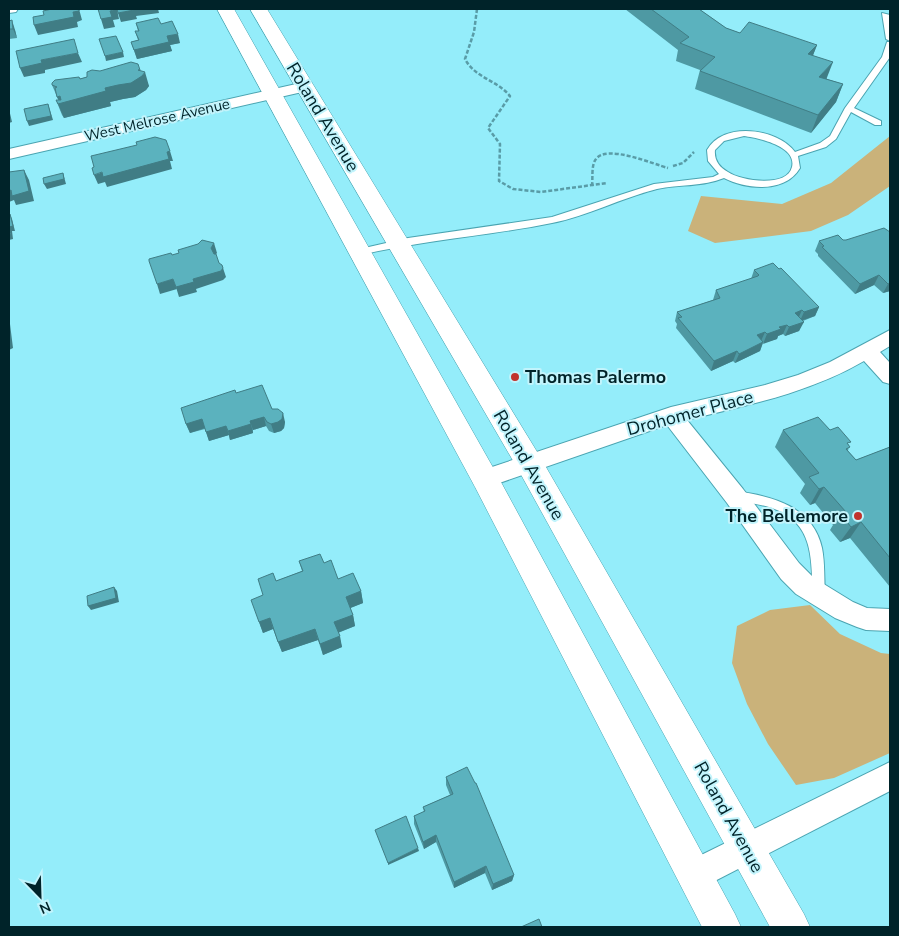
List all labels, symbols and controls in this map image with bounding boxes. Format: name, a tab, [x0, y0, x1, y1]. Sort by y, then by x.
street label: Roland Avenue	[281, 58, 365, 176]
street label: West Melrose Avenue	[82, 94, 232, 146]
place label: Thomas Palermo	[525, 365, 666, 389]
marker: Thomas Palermo	[509, 371, 521, 383]
street label: Drohomer Place	[624, 385, 756, 441]
street label: Roland Avenue	[488, 406, 570, 524]
place label: The Bellemore	[726, 504, 848, 528]
marker: The Bellemore	[852, 510, 864, 522]
street label: Roland Avenue	[689, 757, 769, 877]
north arrow	[15, 871, 65, 921]
text: N	[36, 897, 53, 918]

